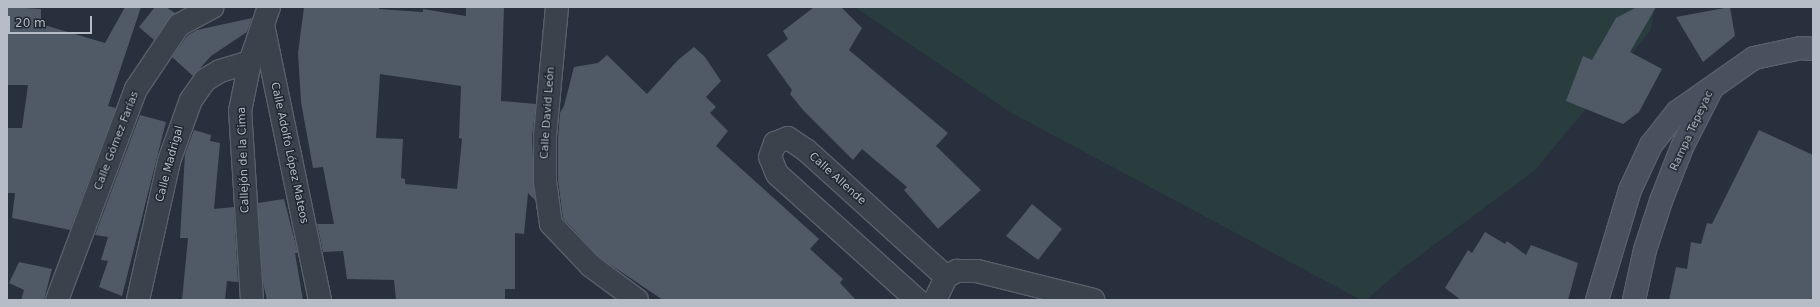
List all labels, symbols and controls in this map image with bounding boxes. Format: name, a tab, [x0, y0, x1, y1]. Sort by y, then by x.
scale bar	[10, 8, 94, 34]
text: 20 m	[15, 16, 46, 30]
street label: Calle David León	[538, 66, 558, 160]
street label: Calle Adolfo López Mateos	[268, 81, 310, 225]
street label: Rampa Tepeyac	[1668, 89, 1716, 173]
street label: Calle Gómez Farías	[92, 90, 142, 192]
street label: Callejón de la Cima	[236, 107, 252, 213]
street label: Calle Madrigal	[153, 124, 187, 204]
street label: Calle Allende	[806, 150, 868, 208]

